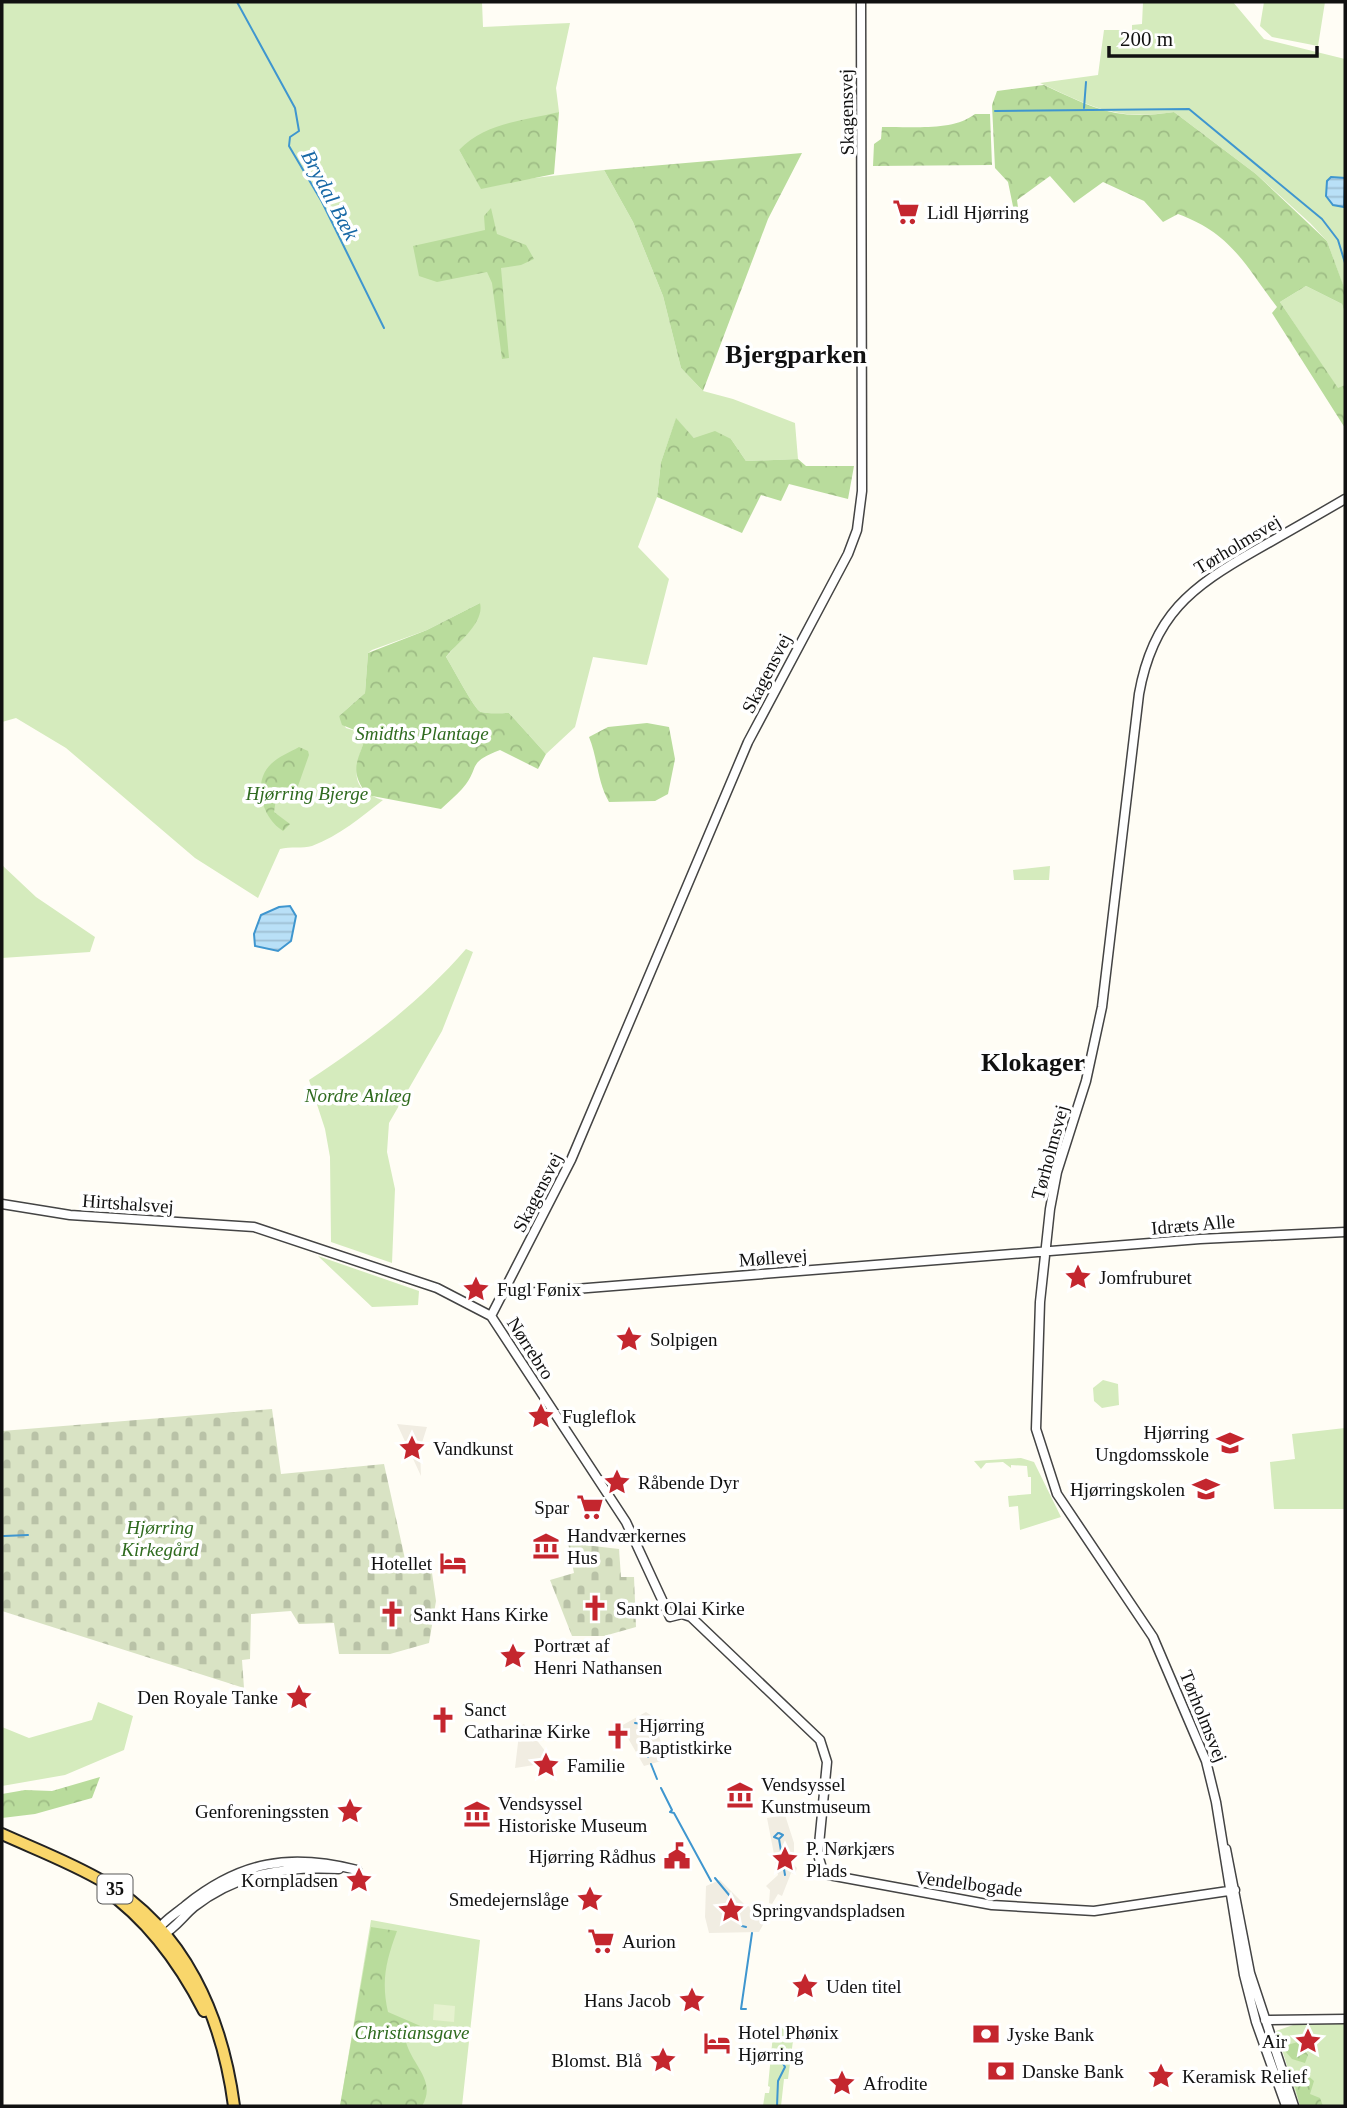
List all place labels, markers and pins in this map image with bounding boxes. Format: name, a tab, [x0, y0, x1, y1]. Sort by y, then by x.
supermarket icon: Lidl Hjørring	[891, 197, 921, 227]
place label: Lidl Hjørring	[927, 202, 1029, 223]
place icon: Jomfruburet	[1063, 1262, 1093, 1292]
place label: Jomfruburet	[1099, 1267, 1193, 1288]
place icon: Fugl Fønix	[461, 1274, 491, 1304]
place label: Fugl Fønix	[497, 1279, 581, 1300]
place icon: Solpigen	[614, 1324, 644, 1354]
place label: Solpigen	[650, 1329, 718, 1350]
place icon: Fugleflok	[526, 1401, 556, 1431]
place label: Fugleflok	[562, 1406, 636, 1427]
place label: Hjørring Ungdomsskole	[1095, 1422, 1209, 1465]
school or university icon: Hjørring Ungdomsskole	[1215, 1428, 1245, 1458]
place icon: Vandkunst	[397, 1433, 427, 1463]
place label: Vandkunst	[433, 1438, 514, 1459]
place icon: Råbende Dyr	[602, 1467, 632, 1497]
place label: Råbende Dyr	[638, 1472, 739, 1493]
school or university icon: Hjørringskolen	[1191, 1474, 1221, 1504]
place label: Hjørringskolen	[1070, 1479, 1185, 1500]
supermarket icon: Spar	[575, 1492, 605, 1522]
place label: Spar	[534, 1497, 570, 1518]
place label: Handværkernes Hus	[567, 1525, 686, 1568]
museum icon: Handværkernes Hus	[531, 1531, 561, 1561]
hotel icon: Hotellet	[438, 1548, 468, 1578]
place label: Hotellet	[371, 1553, 433, 1574]
church icon: Sankt Olai Kirke	[580, 1593, 610, 1623]
place label: Sankt Olai Kirke	[616, 1598, 745, 1619]
church icon: Sankt Hans Kirke	[377, 1599, 407, 1629]
place label: Sankt Hans Kirke	[413, 1604, 548, 1625]
place label: Portræt af Henri Nathansen	[534, 1635, 663, 1678]
place icon: Portræt af Henri Nathansen	[498, 1641, 528, 1671]
place icon: Den Royale Tanke	[284, 1682, 314, 1712]
place label: Den Royale Tanke	[137, 1687, 278, 1708]
place label: Sanct Catharinæ Kirke	[464, 1699, 590, 1742]
church icon: Sanct Catharinæ Kirke	[428, 1705, 458, 1735]
place label: Hjørring Baptistkirke	[639, 1715, 732, 1758]
church icon: Hjørring Baptistkirke	[603, 1721, 633, 1751]
place icon: Familie	[531, 1750, 561, 1780]
place label: Familie	[567, 1755, 625, 1776]
place label: Vendsyssel Kunstmuseum	[761, 1774, 871, 1817]
museum icon: Vendsyssel Kunstmuseum	[725, 1780, 755, 1810]
place label: Vendsyssel Historiske Museum	[498, 1793, 648, 1836]
place icon: Genforeningssten	[335, 1796, 365, 1826]
museum icon: Vendsyssel Historiske Museum	[462, 1799, 492, 1829]
place label: Genforeningssten	[195, 1801, 329, 1822]
place label: P. Nørkjærs Plads	[806, 1838, 895, 1881]
public building icon: Hjørring Rådhus	[662, 1841, 692, 1871]
place icon: P. Nørkjærs Plads	[770, 1844, 800, 1874]
place label: Hjørring Rådhus	[529, 1846, 656, 1867]
place icon: Kornpladsen	[344, 1865, 374, 1895]
place label: Kornpladsen	[241, 1870, 338, 1891]
place icon: Smedejernslåge	[575, 1884, 605, 1914]
place label: Smedejernslåge	[449, 1889, 569, 1910]
place icon: Springvandspladsen	[716, 1895, 746, 1925]
place label: Springvandspladsen	[752, 1900, 906, 1921]
supermarket icon: Aurion	[586, 1926, 616, 1956]
place label: Aurion	[622, 1931, 676, 1952]
place icon: Uden titel	[790, 1971, 820, 2001]
place label: Uden titel	[826, 1976, 901, 1997]
place icon: Hans Jacob	[677, 1985, 707, 2015]
place label: Hans Jacob	[584, 1990, 671, 2011]
bank icon: Jyske Bank	[971, 2019, 1001, 2049]
place label: Hotel Phønix Hjørring	[738, 2022, 839, 2065]
place label: Jyske Bank	[1007, 2024, 1095, 2045]
place icon: Air	[1293, 2026, 1323, 2056]
hotel icon: Hotel Phønix Hjørring	[702, 2028, 732, 2058]
place label: Air	[1262, 2031, 1288, 2052]
place icon: Blomst. Blå	[648, 2045, 678, 2075]
place label: Blomst. Blå	[551, 2050, 643, 2071]
bank icon: Danske Bank	[986, 2056, 1016, 2086]
place label: Danske Bank	[1022, 2061, 1124, 2082]
place icon: Keramisk Relief	[1146, 2061, 1176, 2091]
place label: Keramisk Relief	[1182, 2066, 1308, 2087]
place icon: Afrodite	[827, 2068, 857, 2098]
place label: Afrodite	[863, 2073, 927, 2094]

